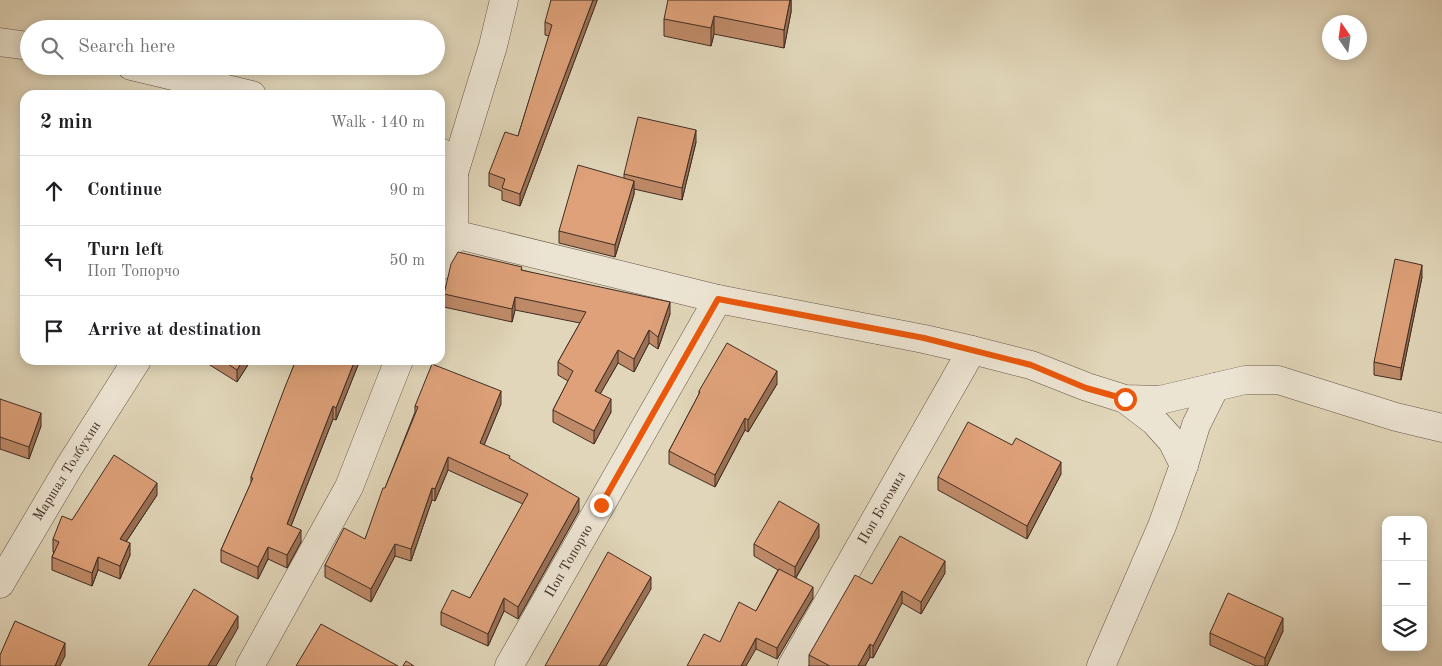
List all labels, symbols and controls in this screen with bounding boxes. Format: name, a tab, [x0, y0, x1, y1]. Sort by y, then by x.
north arrow	[1322, 15, 1367, 60]
search box	[20, 20, 445, 75]
icon: search	[38, 34, 66, 62]
text: Search here	[78, 38, 175, 57]
text: 2 min	[40, 112, 93, 133]
text: Walk · 140 m	[330, 115, 425, 131]
icon: ahead	[40, 177, 68, 205]
text: Continue	[87, 181, 162, 200]
text: 90 m	[389, 183, 425, 199]
text: Turn left	[87, 241, 164, 260]
icon: left	[40, 247, 68, 275]
text: 50 m	[389, 253, 425, 269]
text: Поп Топорчо	[87, 264, 180, 280]
icon: arrive	[40, 317, 68, 345]
text: Arrive at destination	[87, 321, 261, 340]
route start	[1114, 388, 1137, 411]
street label: Маршал Толбухин	[31, 419, 103, 523]
street label: Поп Богомил	[856, 469, 908, 547]
route end	[590, 494, 613, 517]
map controls	[1382, 516, 1427, 651]
button: +	[1382, 516, 1427, 561]
street label: Поп Топорчо	[543, 522, 595, 600]
button: −	[1382, 561, 1427, 606]
button: layers	[1382, 606, 1427, 651]

